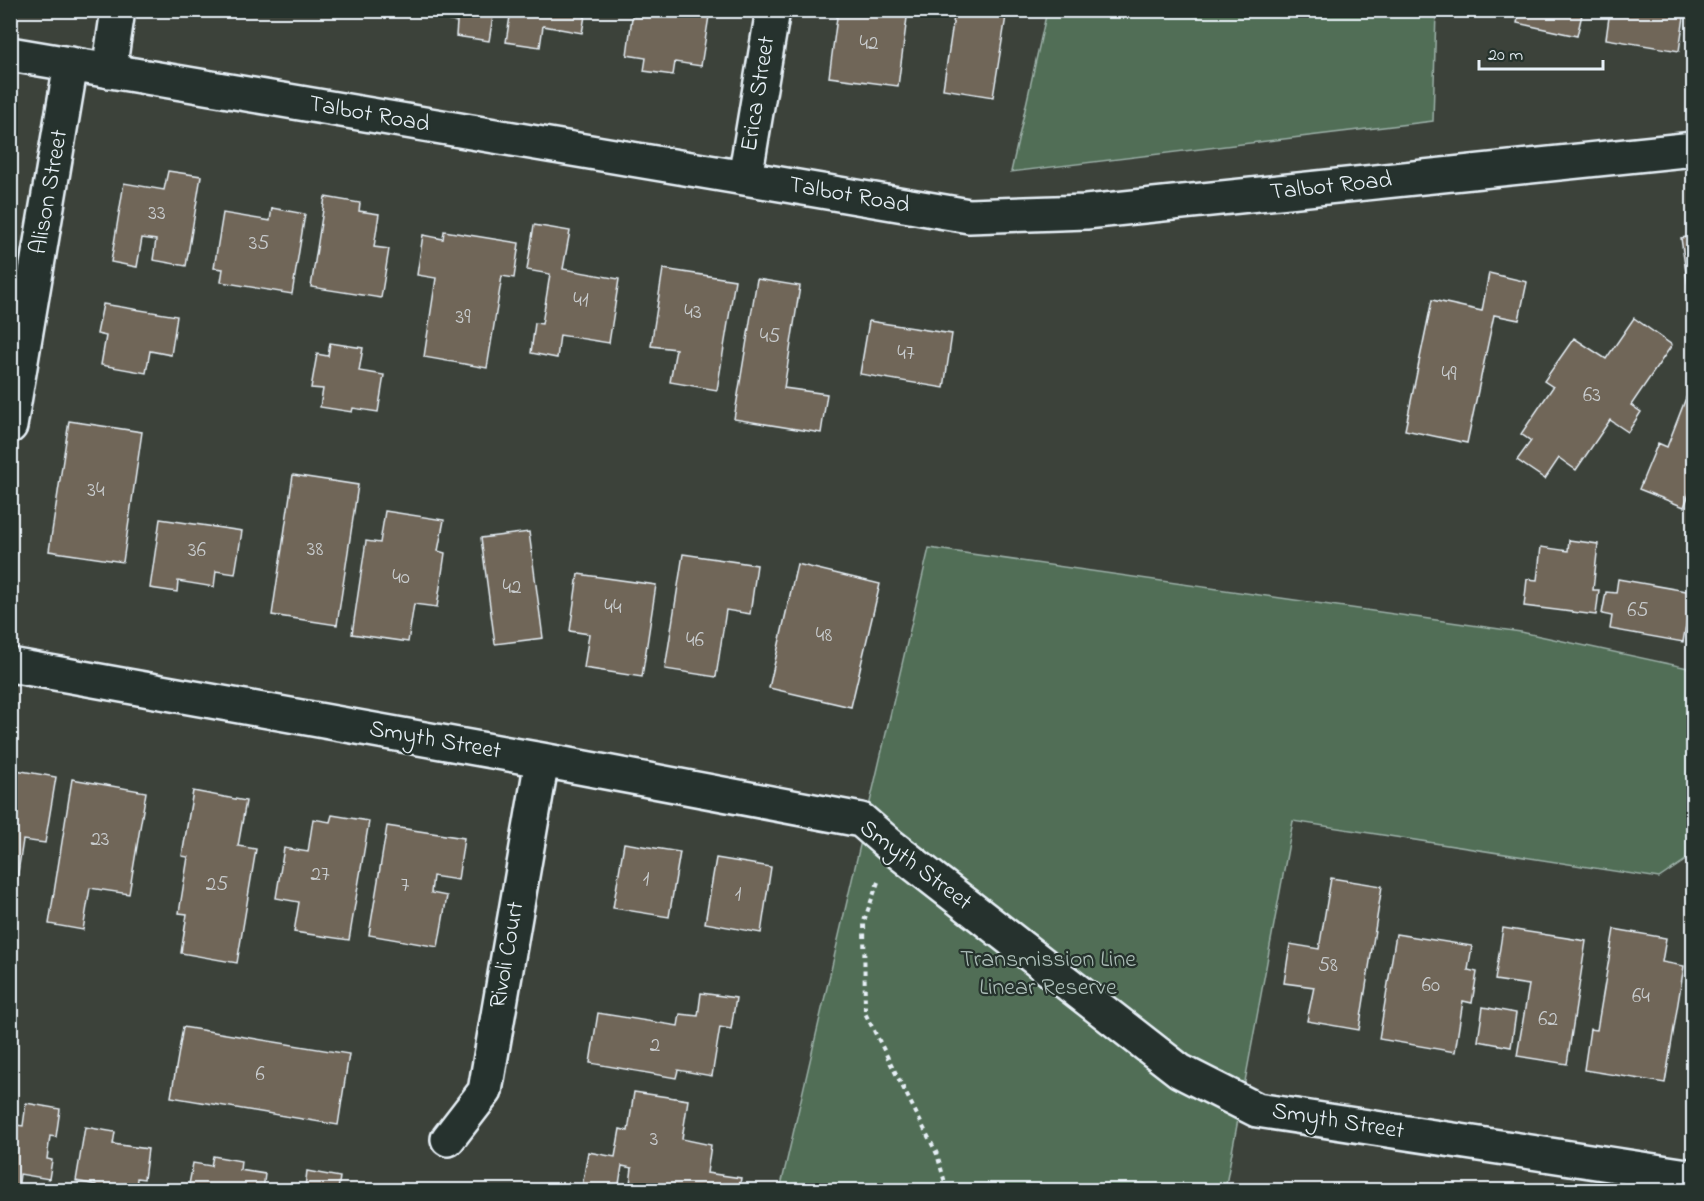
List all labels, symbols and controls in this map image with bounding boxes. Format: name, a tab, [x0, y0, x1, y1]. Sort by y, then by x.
house number: 42	[859, 29, 879, 59]
scale bar	[1479, 33, 1604, 71]
street label: Erica Street	[733, 34, 785, 154]
text: 20 m	[1488, 43, 1523, 69]
street label: Talbot Road	[306, 87, 433, 143]
street label: Alison Street	[22, 127, 78, 257]
street label: Talbot Road	[1268, 163, 1394, 211]
street label: Talbot Road	[786, 168, 913, 224]
house number: 33	[148, 199, 166, 229]
house number: 35	[249, 229, 269, 259]
house number: 41	[573, 286, 589, 316]
house number: 43	[684, 298, 702, 328]
house number: 39	[456, 303, 471, 333]
house number: 45	[760, 322, 780, 352]
house number: 47	[897, 339, 915, 369]
house number: 49	[1442, 360, 1457, 390]
house number: 63	[1583, 381, 1601, 411]
house number: 34	[87, 476, 105, 506]
house number: 38	[307, 535, 323, 565]
house number: 36	[188, 536, 206, 566]
house number: 40	[392, 563, 410, 593]
house number: 42	[502, 573, 522, 603]
house number: 44	[604, 593, 622, 623]
house number: 65	[1627, 596, 1649, 626]
house number: 48	[816, 621, 832, 651]
house number: 46	[686, 626, 704, 656]
street label: Smyth Street	[366, 712, 504, 771]
street label: Smyth Street	[851, 812, 979, 921]
house number: 23	[90, 825, 110, 855]
house number: 27	[310, 860, 330, 890]
house number: 1	[643, 865, 650, 895]
house number: 25	[206, 870, 228, 900]
house number: 7	[401, 871, 410, 901]
house number: 1	[735, 880, 742, 910]
street label: Rivoli Court	[481, 899, 535, 1011]
park label: Transmission Line Linear Reserve	[960, 943, 1136, 1006]
house number: 58	[1318, 951, 1338, 981]
house number: 60	[1422, 971, 1440, 1001]
house number: 64	[1632, 982, 1650, 1012]
house number: 62	[1538, 1005, 1558, 1035]
house number: 2	[650, 1031, 660, 1061]
house number: 6	[255, 1060, 265, 1090]
street label: Smyth Street	[1269, 1094, 1407, 1151]
house number: 3	[650, 1125, 658, 1155]

